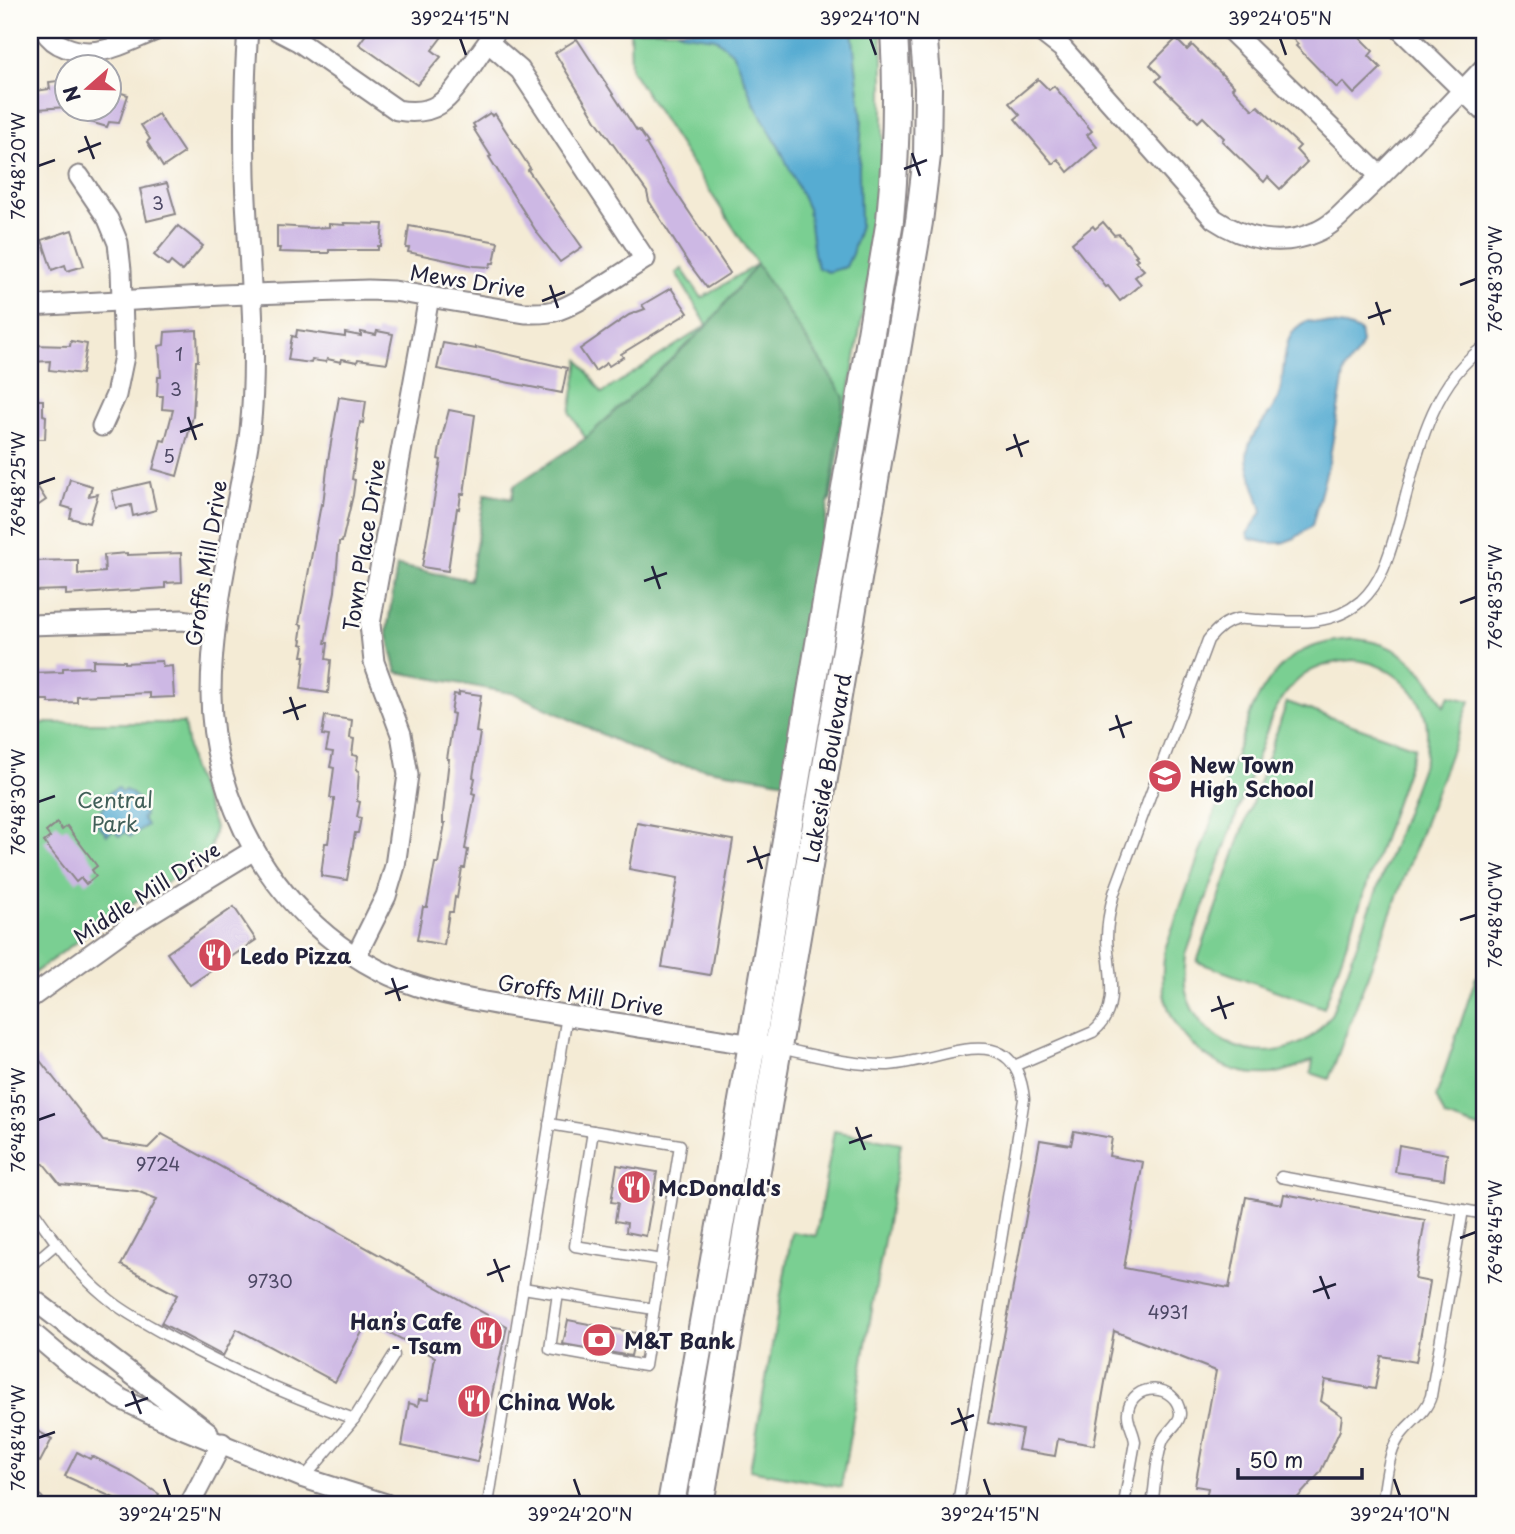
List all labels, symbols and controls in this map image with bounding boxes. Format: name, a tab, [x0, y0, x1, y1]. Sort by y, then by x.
text: 39°24'15"N	[410, 4, 510, 31]
text: 39°24'10"N	[820, 4, 920, 31]
text: 39°24'05"N	[1228, 4, 1332, 31]
north arrow	[52, 52, 122, 122]
text: N	[55, 82, 87, 106]
text: 76°48'20"W	[4, 112, 31, 220]
house number: 3	[152, 189, 164, 216]
text: 76°48'30"W	[1481, 225, 1508, 332]
street label: Mews Drive	[408, 255, 528, 305]
house number: 1	[175, 340, 183, 367]
house number: 3	[170, 375, 182, 402]
text: 76°48'25"W	[4, 431, 31, 537]
house number: 5	[163, 442, 175, 469]
street label: Town Place Drive	[334, 457, 392, 633]
street label: Groffs Mill Drive	[176, 478, 234, 648]
text: 76°48'35"W	[1481, 544, 1508, 649]
street label: Lakeside Boulevard	[794, 671, 858, 865]
text: 76°48'30"W	[4, 748, 31, 855]
place label: New Town High School	[1190, 748, 1314, 804]
school or university icon: New Town High School	[1146, 757, 1184, 795]
park label: Central Park	[77, 783, 153, 839]
street label: Middle Mill Drive	[66, 833, 226, 951]
text: 76°48'40"W	[1481, 861, 1508, 968]
restaurant icon: Ledo Pizza	[196, 936, 234, 974]
place label: Ledo Pizza	[240, 939, 351, 971]
street label: Groffs Mill Drive	[496, 965, 666, 1023]
text: 76°48'35"W	[4, 1067, 31, 1172]
house number: 9724	[136, 1150, 180, 1177]
restaurant icon: McDonald's	[615, 1168, 653, 1206]
place label: McDonald's	[658, 1171, 781, 1203]
text: 76°48'45"W	[1481, 1179, 1508, 1284]
house number: 9730	[247, 1267, 293, 1294]
house number: 4931	[1148, 1298, 1188, 1325]
place label: Han’s Cafe - Tsam	[350, 1305, 462, 1361]
restaurant icon: Han’s Cafe - Tsam	[467, 1314, 505, 1352]
bank icon: M&T Bank	[580, 1321, 618, 1359]
place label: M&T Bank	[624, 1324, 735, 1356]
restaurant icon: China Wok	[455, 1382, 493, 1420]
text: 76°48'40"W	[4, 1384, 31, 1491]
place label: China Wok	[498, 1385, 615, 1417]
scale bar	[1238, 1436, 1363, 1480]
text: 50 m	[1249, 1443, 1303, 1475]
text: 39°24'25"N	[118, 1500, 222, 1527]
text: 39°24'20"N	[527, 1500, 633, 1527]
text: 39°24'15"N	[940, 1500, 1040, 1527]
text: 39°24'10"N	[1350, 1500, 1450, 1527]

